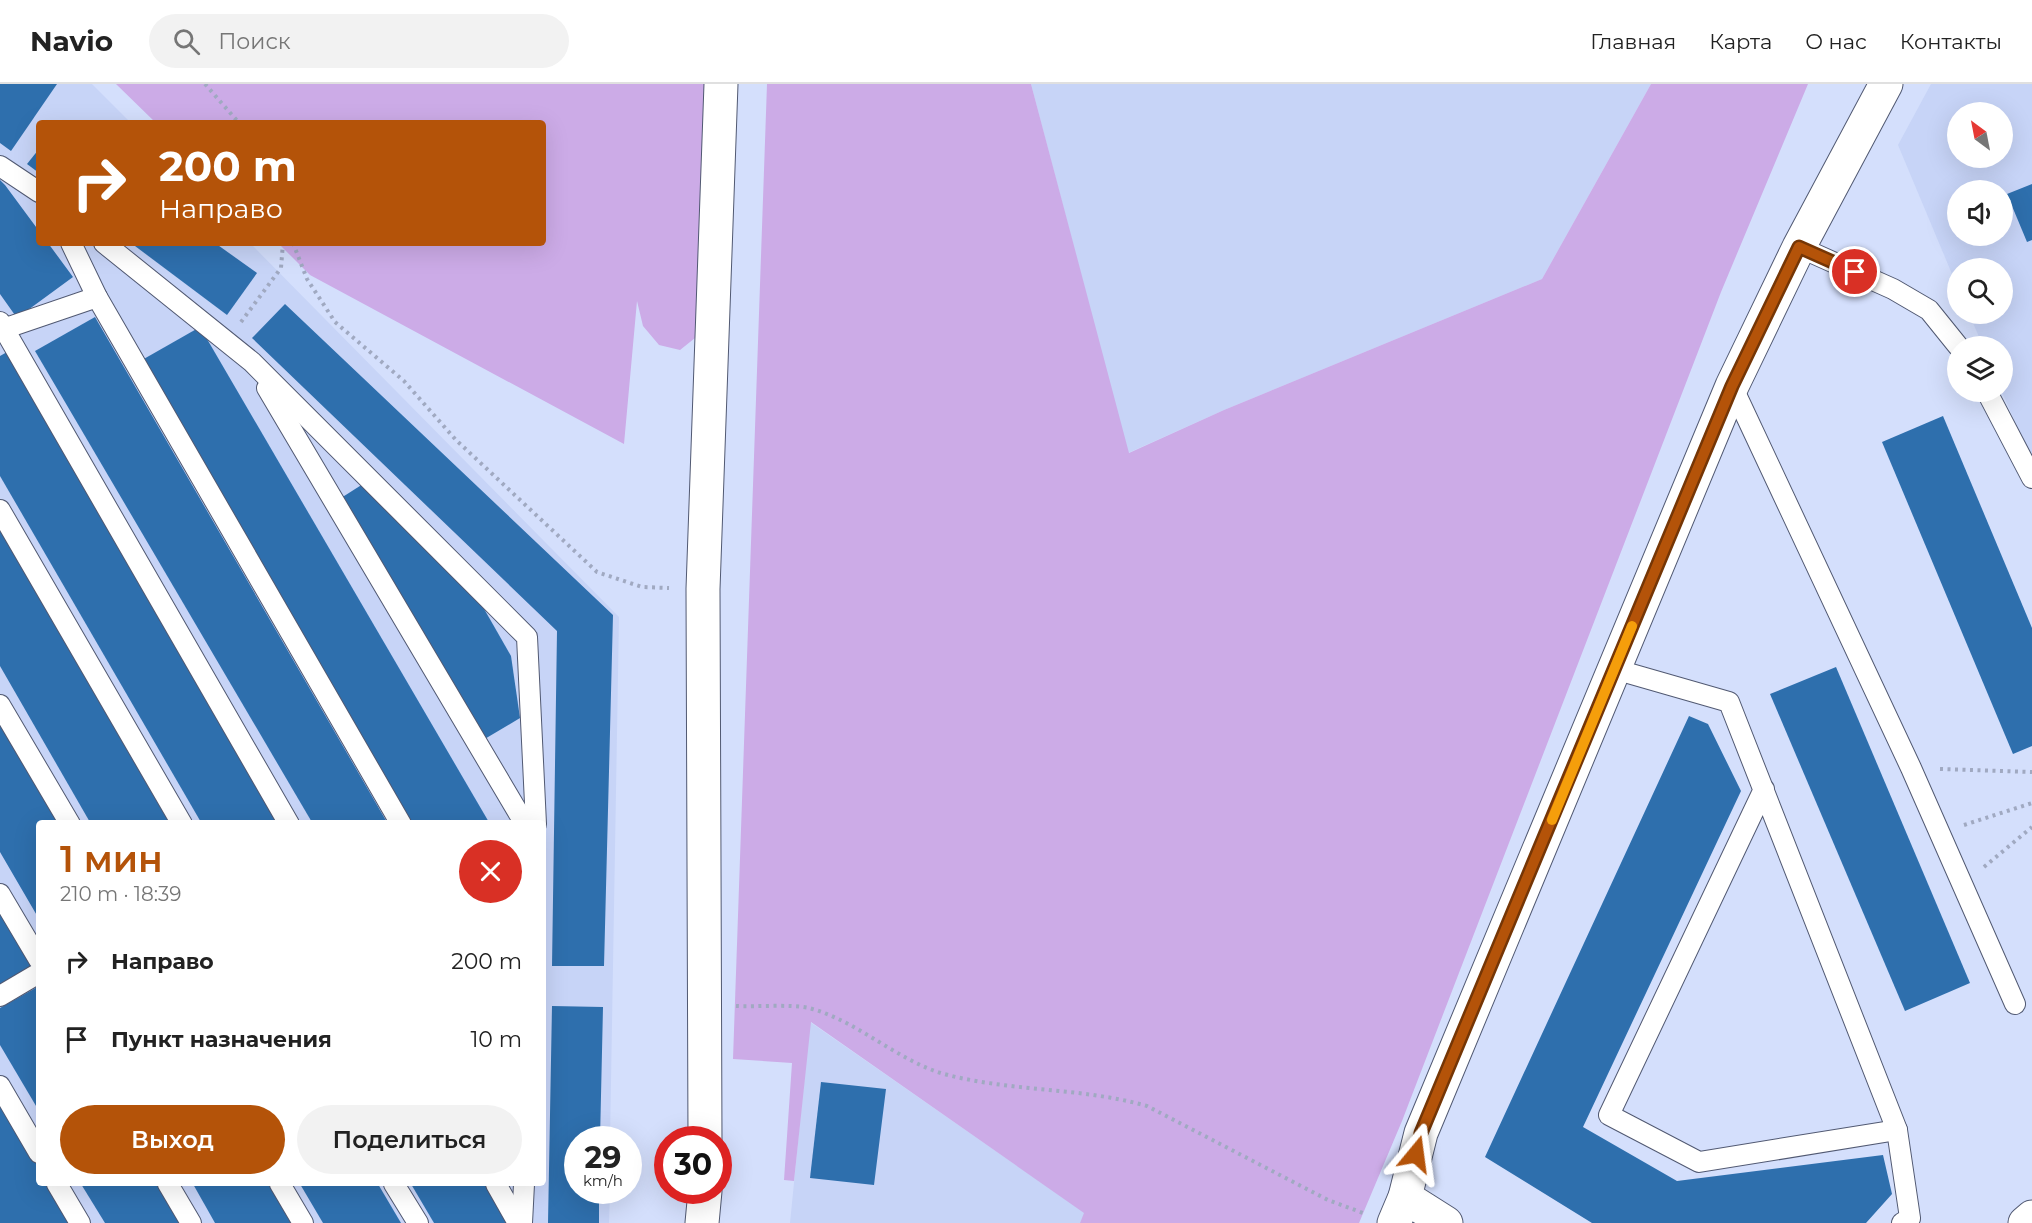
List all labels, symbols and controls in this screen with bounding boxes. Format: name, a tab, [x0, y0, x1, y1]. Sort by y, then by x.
search box	[149, 14, 569, 68]
text: Navio	[30, 24, 113, 58]
icon: search	[170, 25, 203, 58]
text: Поиск	[218, 28, 291, 55]
text: Главная	[1590, 29, 1676, 54]
text: Карта	[1709, 29, 1772, 54]
text: О нас	[1805, 29, 1867, 54]
text: Контакты	[1900, 29, 2002, 54]
north arrow	[1947, 102, 2013, 168]
map controls	[1947, 102, 2013, 402]
text: 200 m	[159, 140, 297, 192]
icon: right	[60, 144, 138, 222]
button: sound	[1947, 180, 2013, 246]
text: Направо	[159, 192, 283, 225]
pin	[1829, 246, 1880, 297]
icon: arrive	[1838, 255, 1871, 288]
button: search	[1947, 258, 2013, 324]
button: layers	[1947, 336, 2013, 402]
text: 1 мин	[60, 837, 163, 881]
button: close	[459, 840, 522, 903]
text: 210 m · 18:39	[60, 882, 181, 906]
icon: right	[60, 945, 93, 978]
text: Направо	[111, 948, 214, 975]
text: 200 m	[451, 948, 522, 975]
icon: arrive	[60, 1023, 93, 1056]
text: Пункт назначения	[111, 1026, 332, 1053]
text: 10 m	[470, 1026, 522, 1053]
button: Выход	[60, 1105, 285, 1174]
button: Поделиться	[297, 1105, 522, 1174]
position arrow	[1384, 1122, 1448, 1186]
speed limit sign: 30	[654, 1126, 732, 1204]
text: 29	[585, 1139, 621, 1176]
text: km/h	[583, 1171, 623, 1190]

